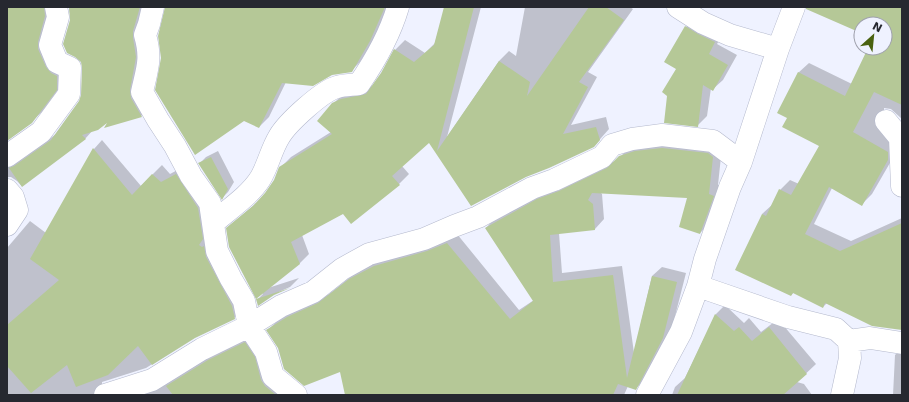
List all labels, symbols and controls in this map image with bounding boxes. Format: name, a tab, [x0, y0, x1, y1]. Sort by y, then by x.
north arrow	[853, 16, 893, 56]
text: N	[870, 20, 884, 35]

